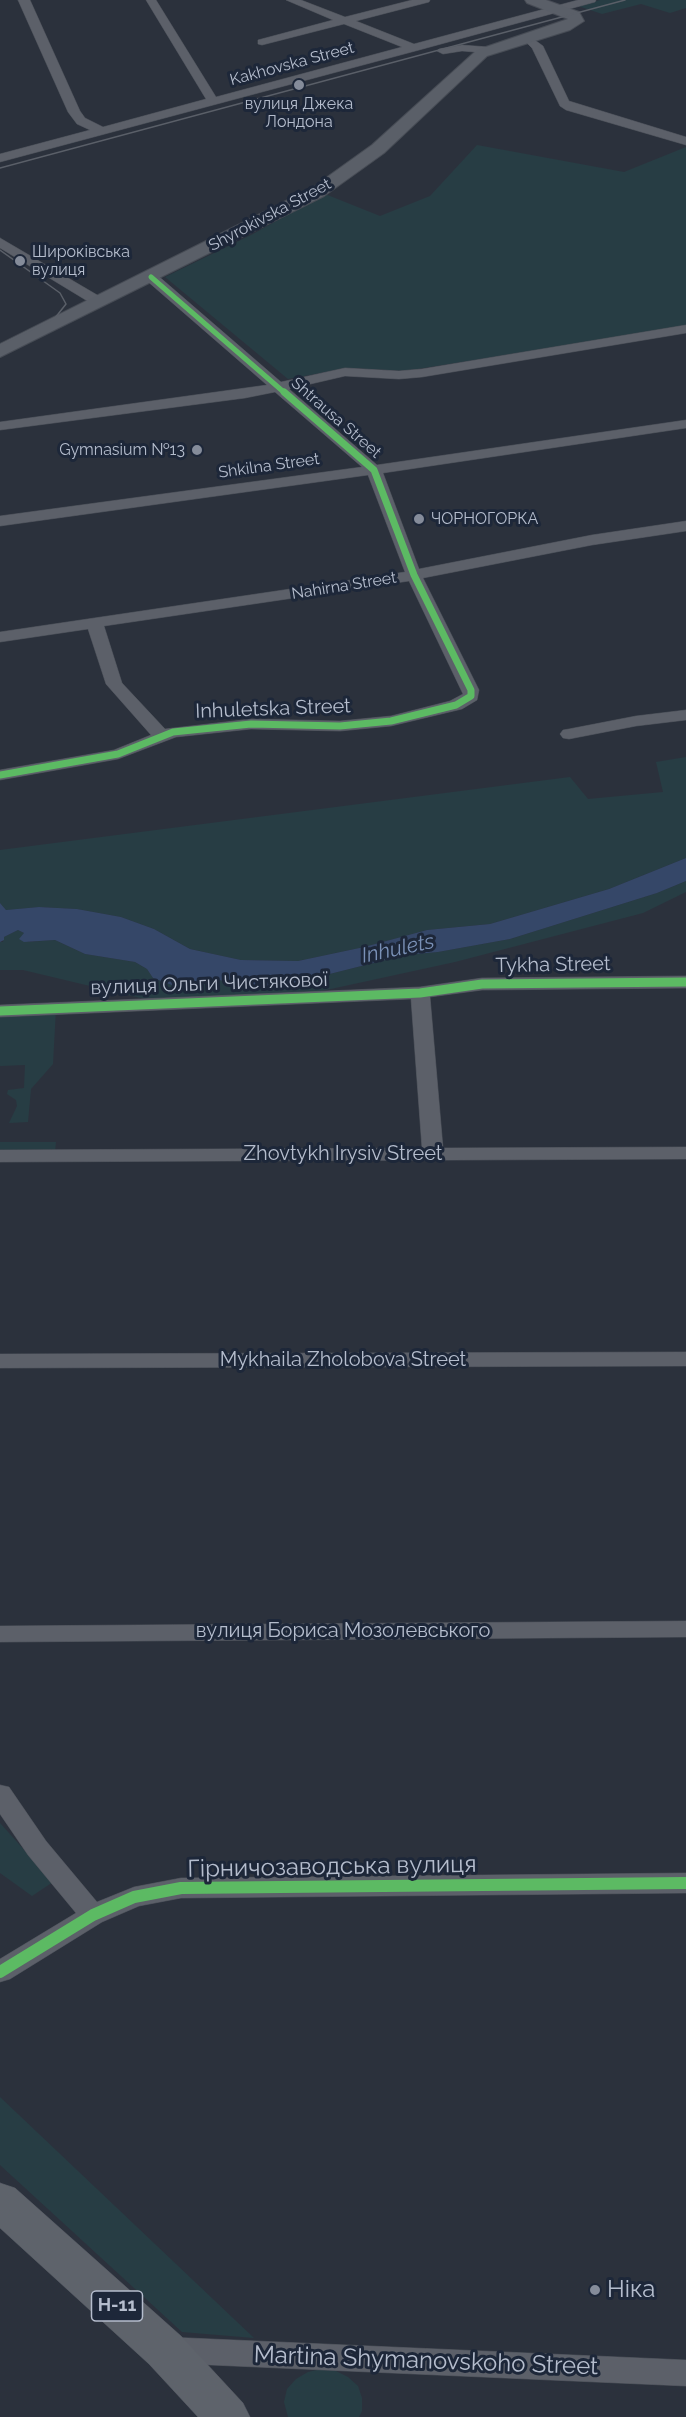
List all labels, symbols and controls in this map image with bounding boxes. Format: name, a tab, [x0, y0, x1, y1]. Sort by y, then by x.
street label: Kakhovska Street	[228, 38, 356, 90]
marker: вулиця Джека Лондона	[292, 78, 306, 92]
place label: вулиця Джека Лондона	[245, 94, 353, 132]
street label: Shyrokivska Street	[205, 175, 335, 255]
place label: Широківська вулиця	[32, 242, 130, 280]
marker: Широківська вулиця	[13, 254, 27, 268]
street label: Shtrausa Street	[287, 374, 385, 462]
place label: Gymnasium №13	[59, 440, 185, 460]
marker: Gymnasium №13	[190, 443, 204, 457]
street label: Shkilna Street	[217, 449, 321, 483]
place label: ЧОРНОГОРКА	[431, 509, 538, 529]
marker: ЧОРНОГОРКА	[412, 512, 426, 526]
street label: Nahirna Street	[290, 568, 398, 604]
street label: Inhuletska Street	[195, 694, 351, 724]
water label: Inhulets	[359, 929, 437, 969]
street label: Tykha Street	[495, 952, 611, 978]
street label: вулиця Ольги Чистякової	[90, 968, 328, 1000]
street label: Zhovtykh Irysiv Street	[243, 1142, 443, 1166]
street label: Mykhaila Zholobova Street	[220, 1348, 466, 1372]
street label: вулиця Бориса Мозолевського	[196, 1619, 490, 1643]
street label: Гірничозаводська вулиця	[187, 1850, 477, 1884]
place label: Ніка	[607, 2276, 655, 2304]
marker: Ніка	[588, 2283, 602, 2297]
road number: Н-11	[92, 2291, 142, 2321]
street label: Martina Shymanovskoho Street	[253, 2341, 599, 2381]

